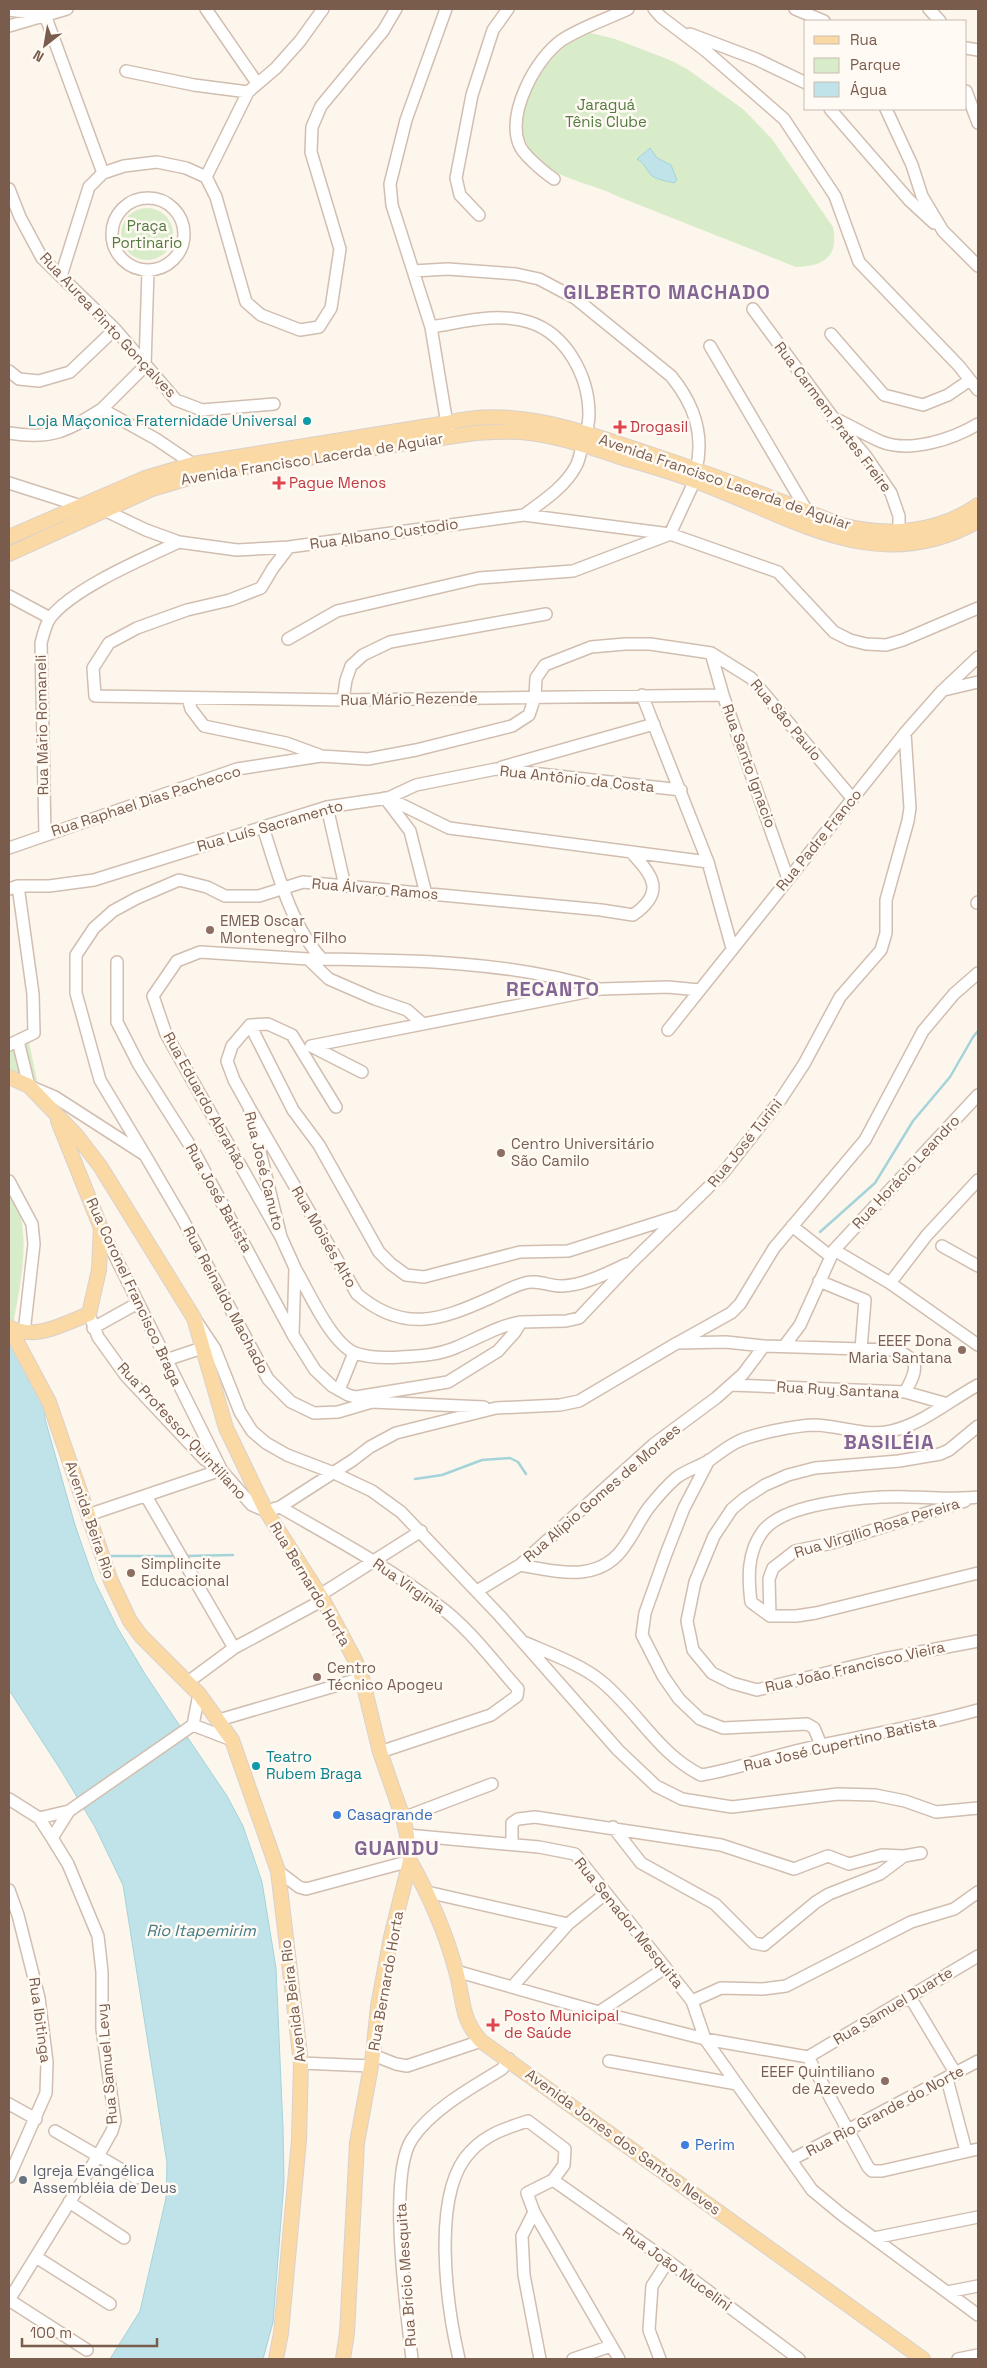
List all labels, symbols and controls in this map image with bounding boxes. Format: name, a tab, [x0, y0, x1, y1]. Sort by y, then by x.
north arrow	[20, 20, 70, 70]
legend	[804, 20, 967, 110]
text: Rua	[850, 30, 878, 49]
text: N	[30, 46, 47, 66]
text: Parque	[850, 55, 901, 74]
text: Água	[850, 80, 887, 99]
park label: Jaraguá Tênis Clube	[565, 95, 647, 131]
park label: Praça Portinario	[112, 216, 182, 252]
street label: Rua Aurea Pinto Gonçalves	[36, 248, 181, 401]
district label: GILBERTO MACHADO	[563, 279, 771, 305]
street label: Rua Carmem Prates Freire	[771, 338, 896, 496]
place label: Loja Maçonica Fraternidade Universal	[28, 411, 297, 430]
marker: Loja Maçonica Fraternidade Universal	[301, 415, 313, 427]
place label: Drogasil	[630, 417, 688, 436]
marker: Drogasil	[614, 421, 626, 433]
street label: Avenida Francisco Lacerda de Aguiar	[179, 428, 445, 489]
street label: Avenida Francisco Lacerda de Aguiar	[597, 429, 854, 534]
place label: Pague Menos	[289, 473, 386, 492]
marker: Pague Menos	[273, 477, 285, 489]
street label: Rua Albano Custodio	[308, 514, 459, 553]
street label: Rua Mário Romaneli	[31, 654, 52, 796]
street label: Rua São Paulo	[747, 675, 826, 765]
street label: Rua Mário Rezende	[340, 688, 478, 709]
street label: Rua Santo Ignacio	[718, 701, 781, 830]
street label: Rua Raphael Dias Pachecco	[49, 761, 243, 840]
street label: Rua Antônio da Costa	[499, 761, 656, 796]
street label: Rua Padre Franco	[772, 785, 866, 895]
street label: Rua Luís Sacramento	[195, 796, 345, 855]
street label: Rua Álvaro Ramos	[311, 873, 439, 904]
place label: EMEB Oscar Montenegro Filho	[220, 911, 347, 947]
marker: EMEB Oscar Montenegro Filho	[204, 924, 216, 936]
district label: RECANTO	[506, 976, 600, 1002]
street label: Rua Eduardo Abrahão	[160, 1028, 251, 1173]
street label: Rua José Turini	[703, 1095, 786, 1191]
street label: Rua José Canuto	[241, 1109, 288, 1232]
street label: Rua Horácio Leandro	[848, 1111, 963, 1233]
place label: Centro Universitário São Camilo	[511, 1134, 655, 1170]
street label: Rua José Batista	[182, 1140, 257, 1256]
marker: Centro Universitário São Camilo	[495, 1147, 507, 1159]
street label: Rua Moisés Alto	[288, 1182, 361, 1291]
street label: Rua Coronel Francisco Braga	[82, 1194, 187, 1390]
street label: Rua Reinaldo Machado	[179, 1223, 273, 1377]
place label: EEEF Dona Maria Santana	[848, 1331, 952, 1367]
marker: EEEF Dona Maria Santana	[956, 1344, 968, 1356]
street label: Rua Professor Quintiliano	[114, 1358, 251, 1503]
street label: Rua Ruy Santana	[776, 1377, 900, 1402]
street label: Rua Alípio Gomes de Moraes	[519, 1419, 684, 1566]
district label: BASILÉIA	[843, 1429, 935, 1455]
street label: Avenida Beira Rio	[61, 1458, 120, 1581]
street label: Rua Virgílio Rosa Pereira	[792, 1493, 962, 1562]
street label: Rua Bernardo Horta	[266, 1518, 355, 1650]
place label: Simplincite Educacional	[141, 1554, 229, 1590]
street label: Rua Virginia	[369, 1554, 449, 1618]
marker: Simplincite Educacional	[125, 1567, 137, 1579]
street label: Rua João Francisco Vieira	[763, 1637, 947, 1696]
place label: Centro Técnico Apogeu	[327, 1658, 443, 1694]
marker: Centro Técnico Apogeu	[311, 1671, 323, 1683]
street label: Rua José Cupertino Batista	[742, 1712, 939, 1775]
place label: Teatro Rubem Braga	[266, 1747, 362, 1783]
marker: Teatro Rubem Braga	[250, 1760, 262, 1772]
place label: Casagrande	[347, 1805, 433, 1824]
marker: Casagrande	[331, 1809, 343, 1821]
district label: GUANDU	[354, 1835, 440, 1861]
street label: Rua Senador Mesquita	[571, 1853, 688, 1992]
street label: Rua Bernardo Horta	[364, 1909, 407, 2052]
water label: Rio Itapemirim	[146, 1920, 257, 1941]
street label: Avenida Beira Rio	[276, 1939, 309, 2064]
street label: Rua Samuel Duarte	[829, 1962, 956, 2049]
street label: Rua Ibitinga	[25, 1976, 56, 2064]
street label: Rua Samuel Levy	[92, 2003, 121, 2125]
place label: Posto Municipal de Saúde	[504, 2006, 619, 2042]
marker: Posto Municipal de Saúde	[486, 2018, 500, 2032]
street label: Rua Rio Grande do Norte	[803, 2061, 967, 2160]
place label: EEEF Quintiliano de Azevedo	[761, 2062, 875, 2098]
street label: Avenida Jones dos Santos Neves	[522, 2064, 725, 2219]
marker: EEEF Quintiliano de Azevedo	[879, 2075, 891, 2087]
place label: Perim	[695, 2135, 735, 2154]
marker: Perim	[679, 2139, 691, 2151]
place label: Igreja Evangélica Assembléia de Deus	[33, 2161, 177, 2197]
marker: Igreja Evangélica Assembléia de Deus	[17, 2174, 29, 2186]
street label: Rua Brício Mesquita	[391, 2202, 420, 2347]
street label: Rua João Mucelini	[619, 2223, 736, 2315]
scale bar	[22, 2316, 158, 2348]
text: 100 m	[30, 2323, 72, 2342]

